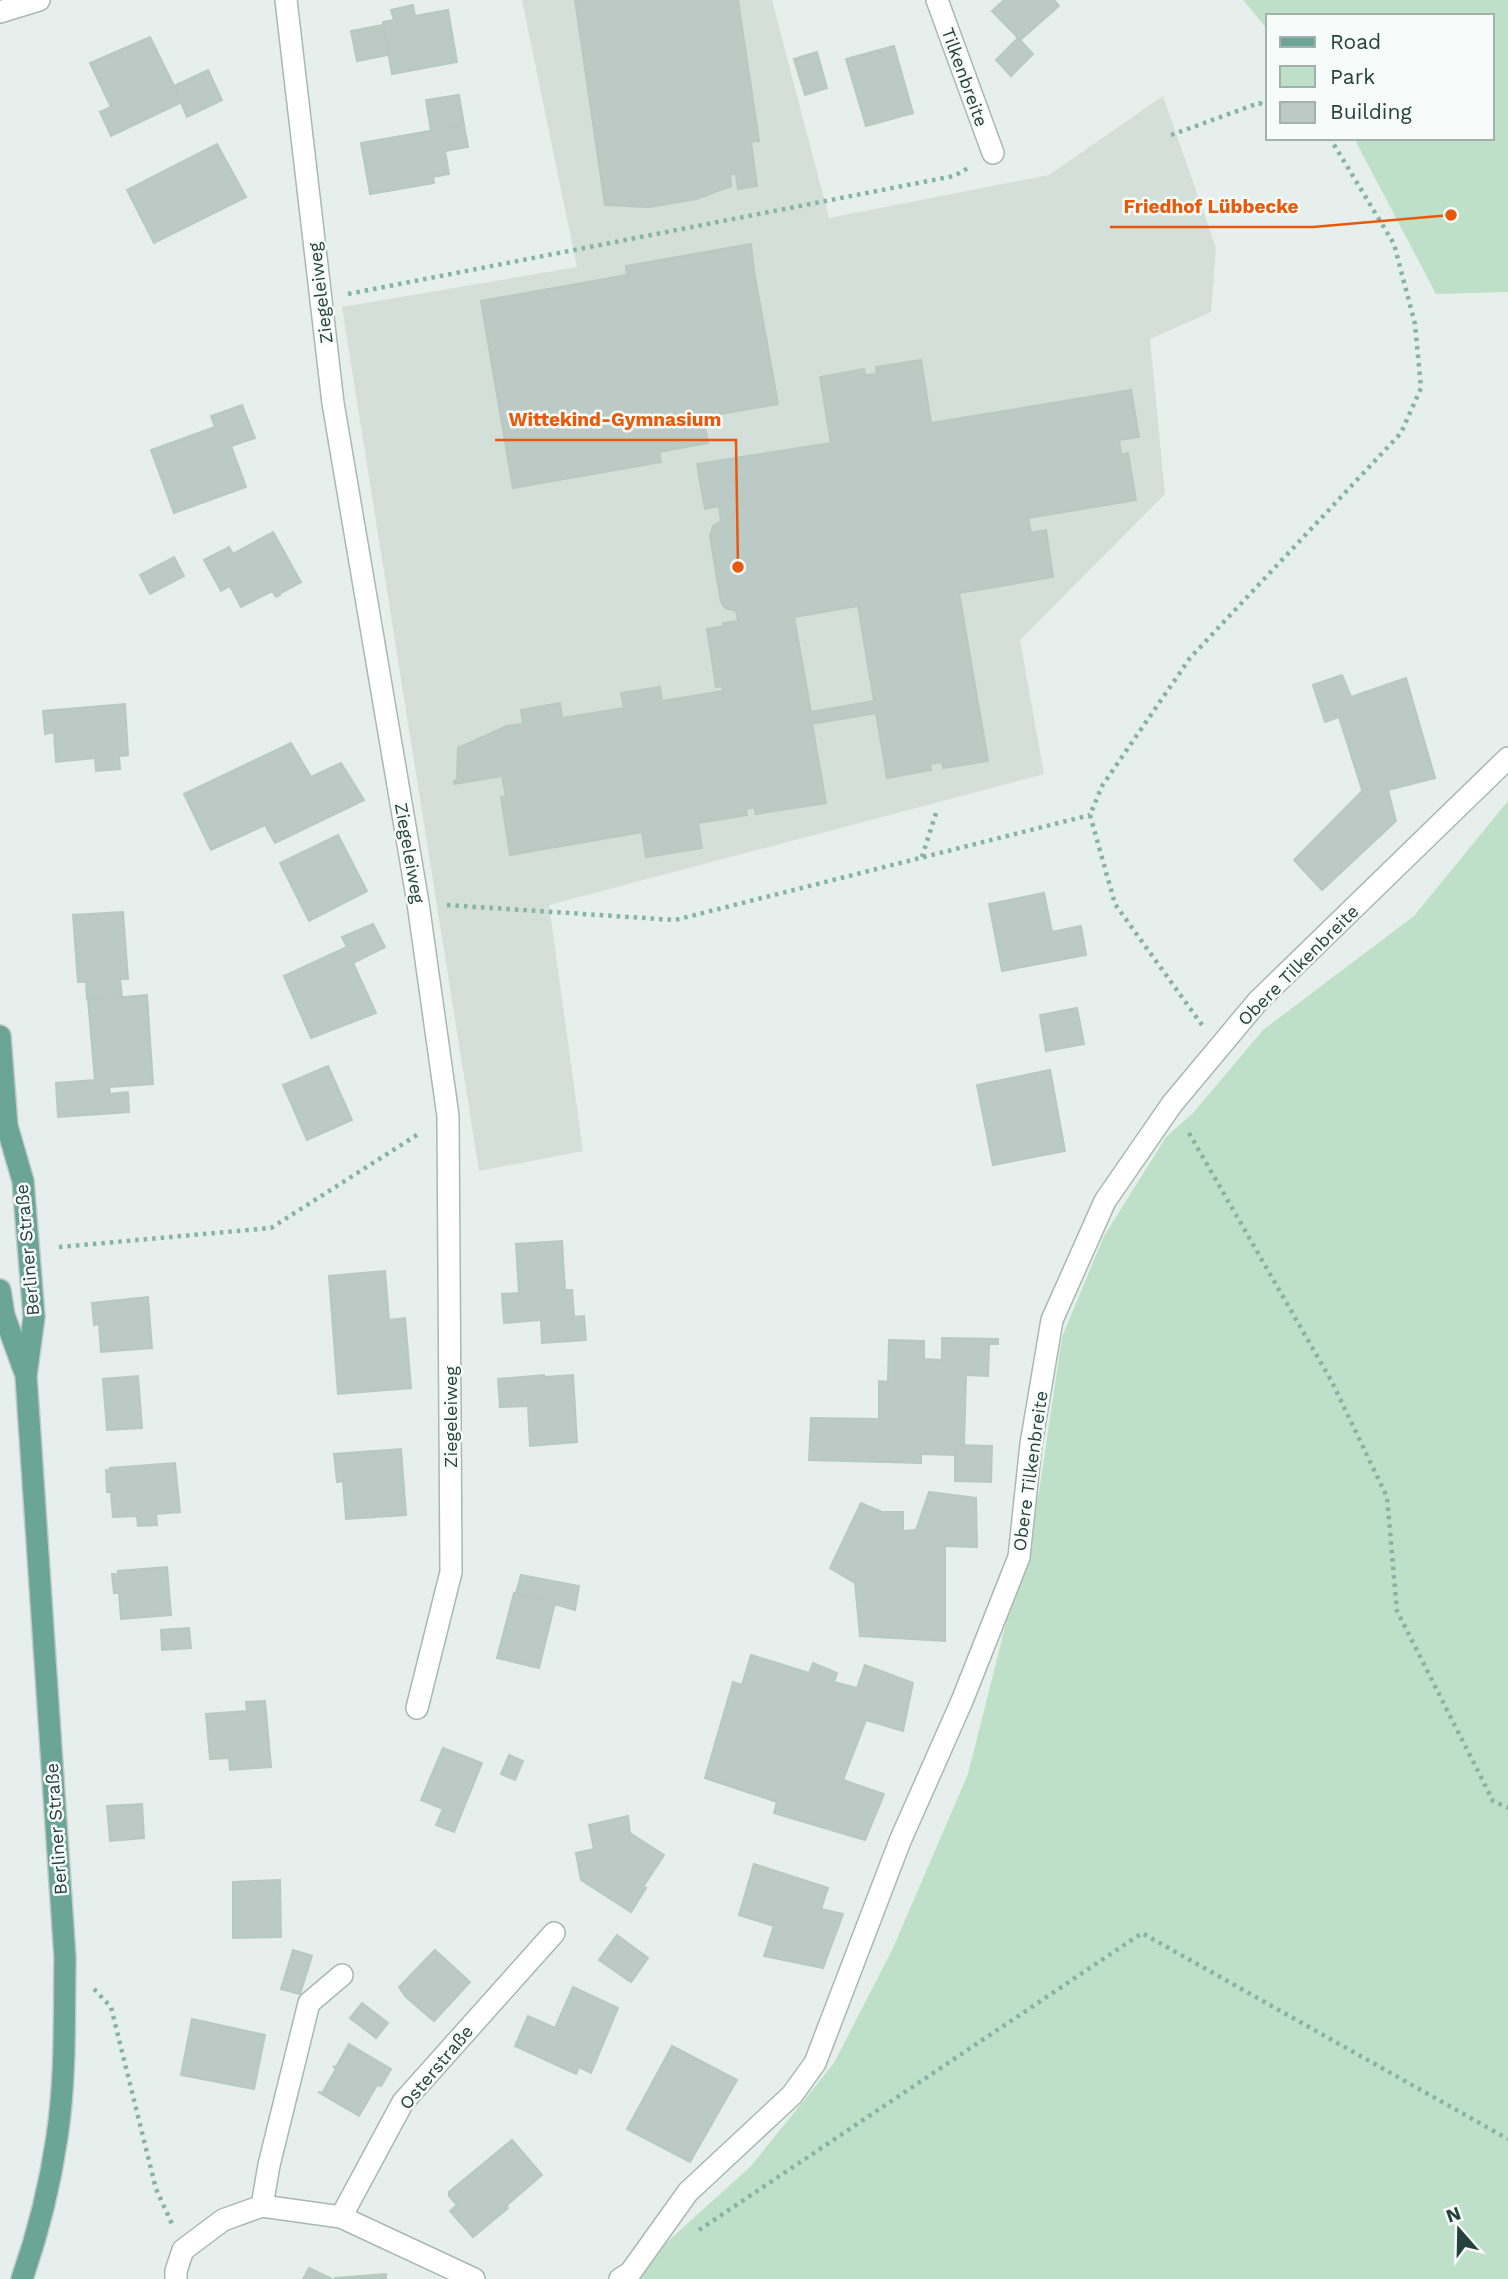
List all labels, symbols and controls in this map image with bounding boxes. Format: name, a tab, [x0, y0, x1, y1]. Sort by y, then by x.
legend	[1266, 14, 1494, 140]
street label: Tilkenbreite	[937, 25, 993, 129]
text: Road	[1330, 29, 1381, 54]
text: Park	[1330, 64, 1375, 89]
text: Building	[1330, 99, 1412, 124]
callout: Friedhof Lübbecke	[1110, 187, 1313, 227]
text: Friedhof Lübbecke	[1123, 195, 1299, 218]
street label: Ziegeleiweg	[303, 241, 337, 345]
callout: Wittekind-Gymnasium	[495, 400, 736, 440]
text: Wittekind-Gymnasium	[509, 408, 721, 431]
street label: Ziegeleiweg	[391, 801, 429, 905]
street label: Obere Tilkenbreite	[1233, 900, 1363, 1030]
street label: Berliner Straße	[11, 1183, 43, 1317]
street label: Ziegeleiweg	[440, 1366, 461, 1468]
street label: Obere Tilkenbreite	[1008, 1389, 1052, 1553]
street label: Berliner Straße	[41, 1762, 71, 1896]
street label: Osterstraße	[395, 2021, 477, 2113]
north arrow	[1424, 2195, 1494, 2265]
text: N	[1443, 2201, 1464, 2228]

